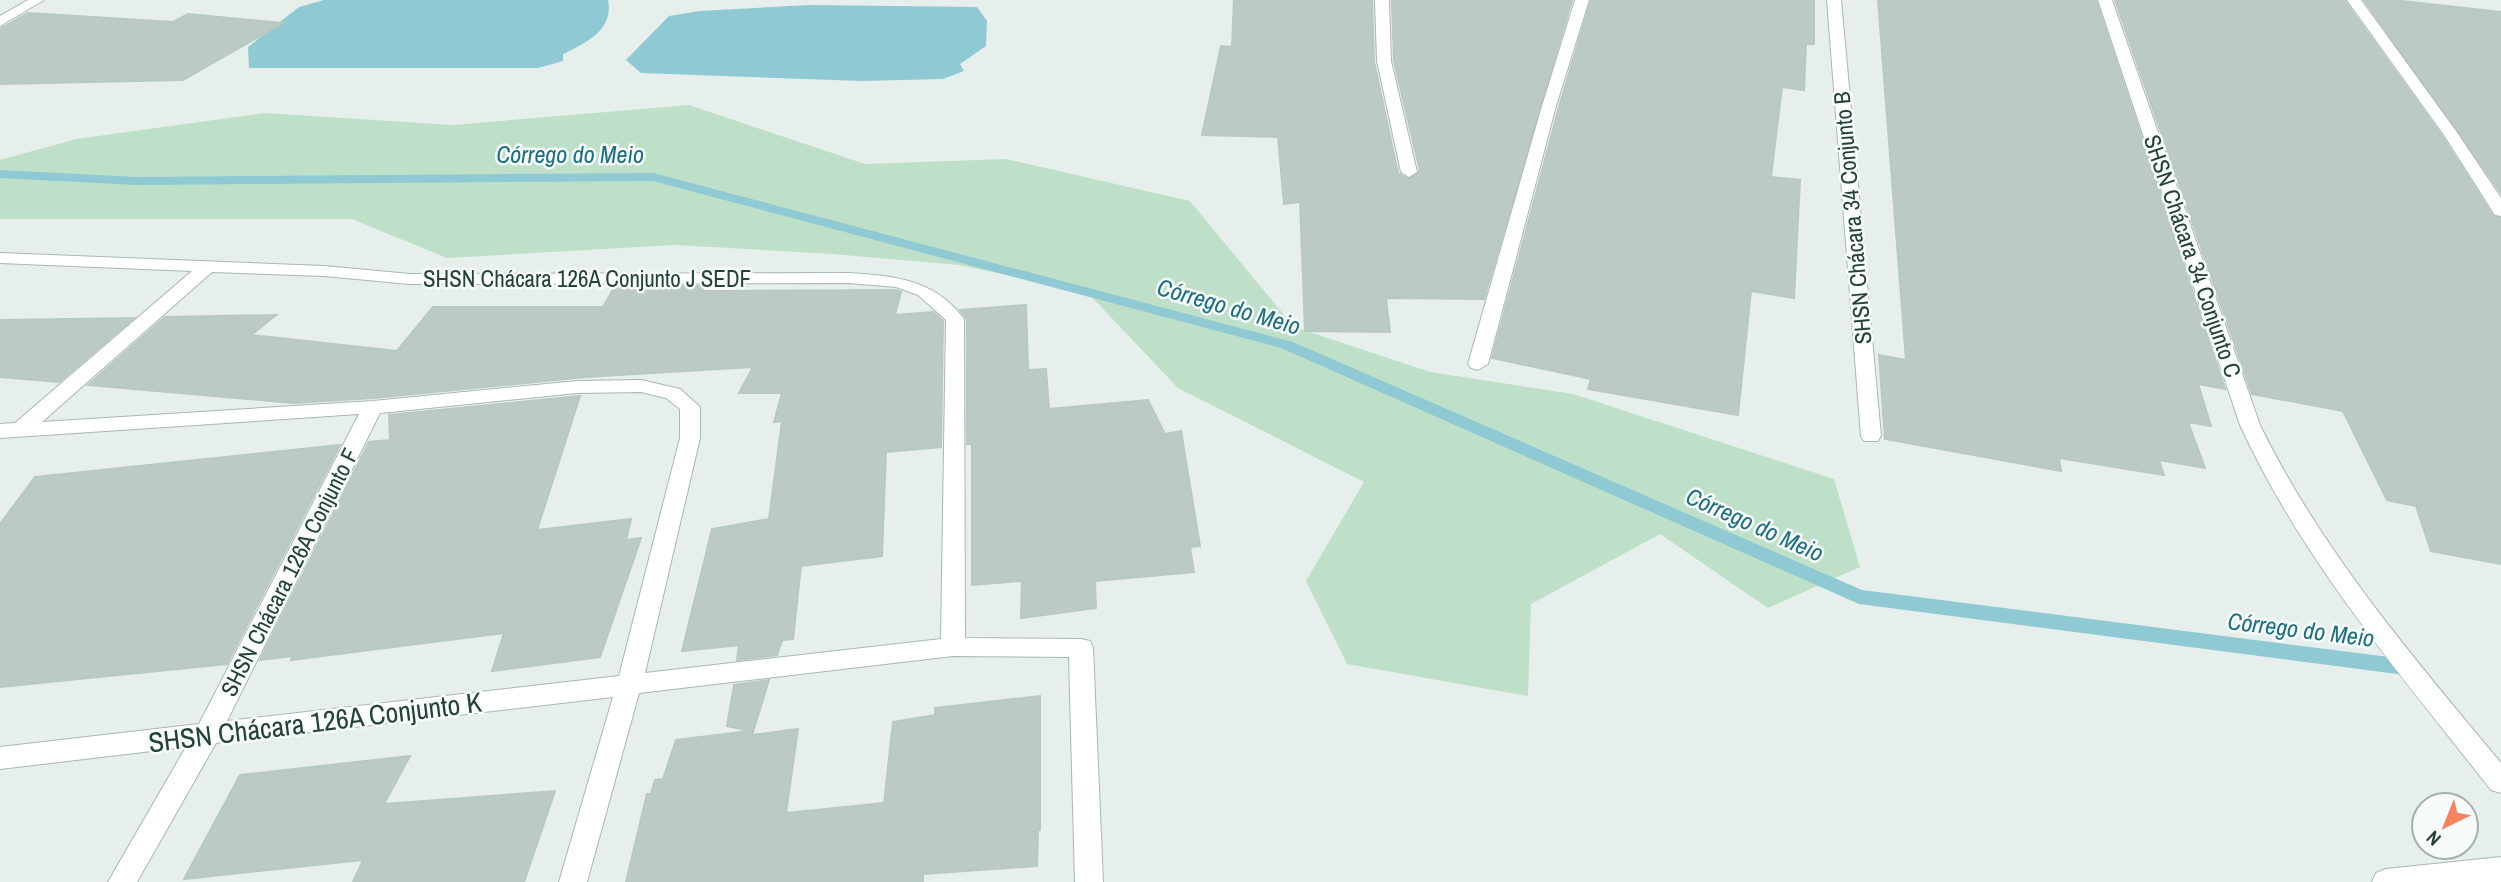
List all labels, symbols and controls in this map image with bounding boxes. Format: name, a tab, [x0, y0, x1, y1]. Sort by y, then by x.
street label: SHSN Chácara 34 Conjunto B	[1826, 90, 1878, 346]
street label: SHSN Chácara 34 Conjunto C	[2137, 131, 2249, 381]
water label: Córrego do Meio	[496, 138, 644, 170]
street label: SHSN Chácara 126A Conjunto J SEDF	[423, 263, 751, 294]
water label: Córrego do Meio	[1154, 270, 1304, 342]
street label: SHSN Chácara 126A Conjunto F	[213, 443, 365, 701]
water label: Córrego do Meio	[1681, 479, 1829, 569]
water label: Córrego do Meio	[2226, 604, 2376, 654]
street label: SHSN Chácara 126A Conjunto K	[146, 683, 484, 761]
north arrow	[2410, 791, 2480, 861]
text: N	[2420, 825, 2446, 852]

